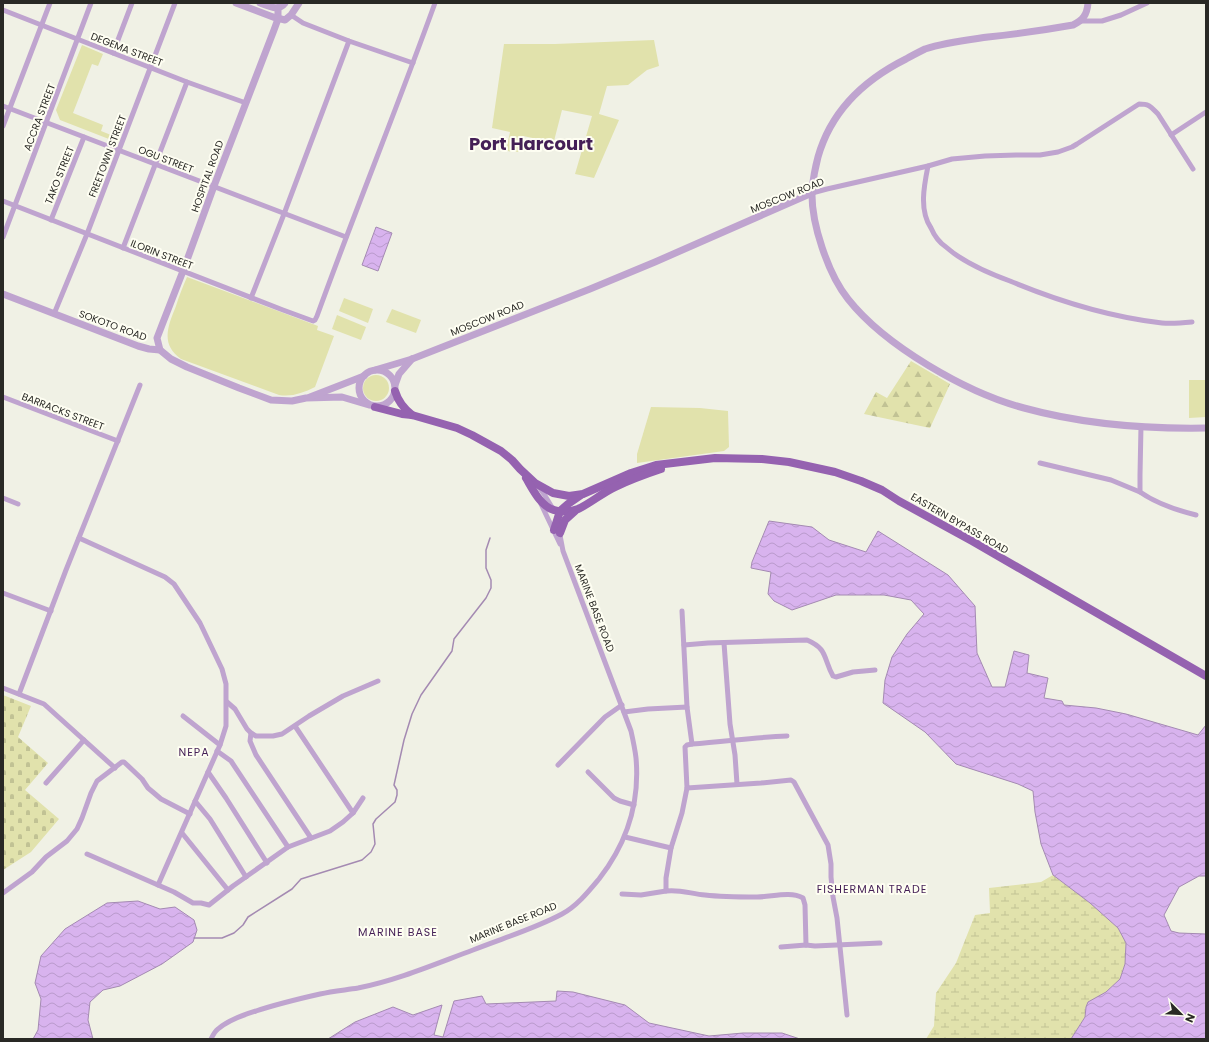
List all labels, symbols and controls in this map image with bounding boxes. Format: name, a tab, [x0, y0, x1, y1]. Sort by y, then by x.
street label: DEGEMA STREET	[89, 29, 166, 70]
street label: ACCRA STREET	[20, 81, 59, 153]
street label: FREETOWN STREET	[85, 112, 130, 200]
district label: Port Harcourt	[469, 131, 593, 156]
street label: HOSPITAL ROAD	[187, 138, 227, 214]
street label: OGU STREET	[136, 142, 196, 177]
street label: TAKO STREET	[41, 143, 78, 207]
street label: MOSCOW ROAD	[748, 174, 826, 217]
street label: ILORIN STREET	[128, 236, 196, 273]
street label: MOSCOW ROAD	[448, 297, 526, 340]
street label: SOKOTO ROAD	[77, 306, 149, 345]
street label: BARRACKS STREET	[19, 389, 107, 434]
street label: EASTERN BYPASS ROAD	[908, 489, 1011, 558]
street label: MARINE BASE ROAD	[571, 562, 618, 654]
district label: NEPA	[178, 744, 210, 760]
district label: FISHERMAN TRADE	[817, 881, 927, 897]
street label: MARINE BASE ROAD	[467, 898, 559, 947]
district label: MARINE BASE	[358, 924, 438, 940]
north arrow	[1161, 994, 1201, 1034]
text: N	[1181, 1011, 1199, 1025]

